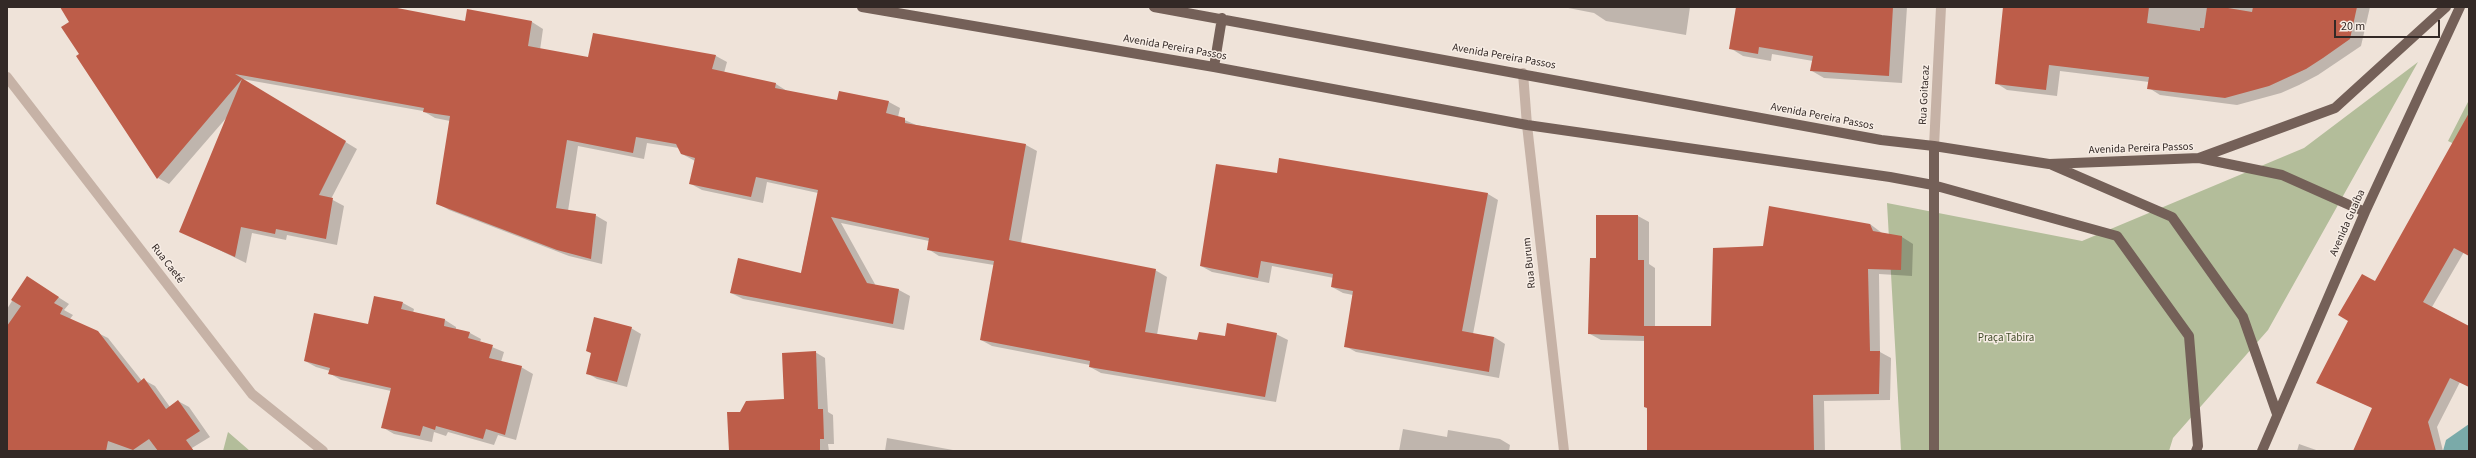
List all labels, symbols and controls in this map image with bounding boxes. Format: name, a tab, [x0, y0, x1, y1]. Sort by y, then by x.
scale bar	[2336, 12, 2442, 38]
text: 20 m	[2341, 18, 2365, 35]
street label: Avenida Pereira Passos	[1122, 32, 1228, 64]
street label: Avenida Pereira Passos	[1451, 41, 1557, 73]
street label: Rua Goitacaz	[1917, 65, 1933, 125]
street label: Avenida Pereira Passos	[1769, 101, 1875, 133]
street label: Avenida Pereira Passos	[2088, 141, 2194, 157]
street label: Avenida Guaíba	[2327, 188, 2369, 258]
street label: Rua Burum	[1521, 237, 1539, 289]
street label: Rua Caeté	[148, 242, 186, 286]
park label: Praça Tabira	[1978, 332, 2034, 346]

